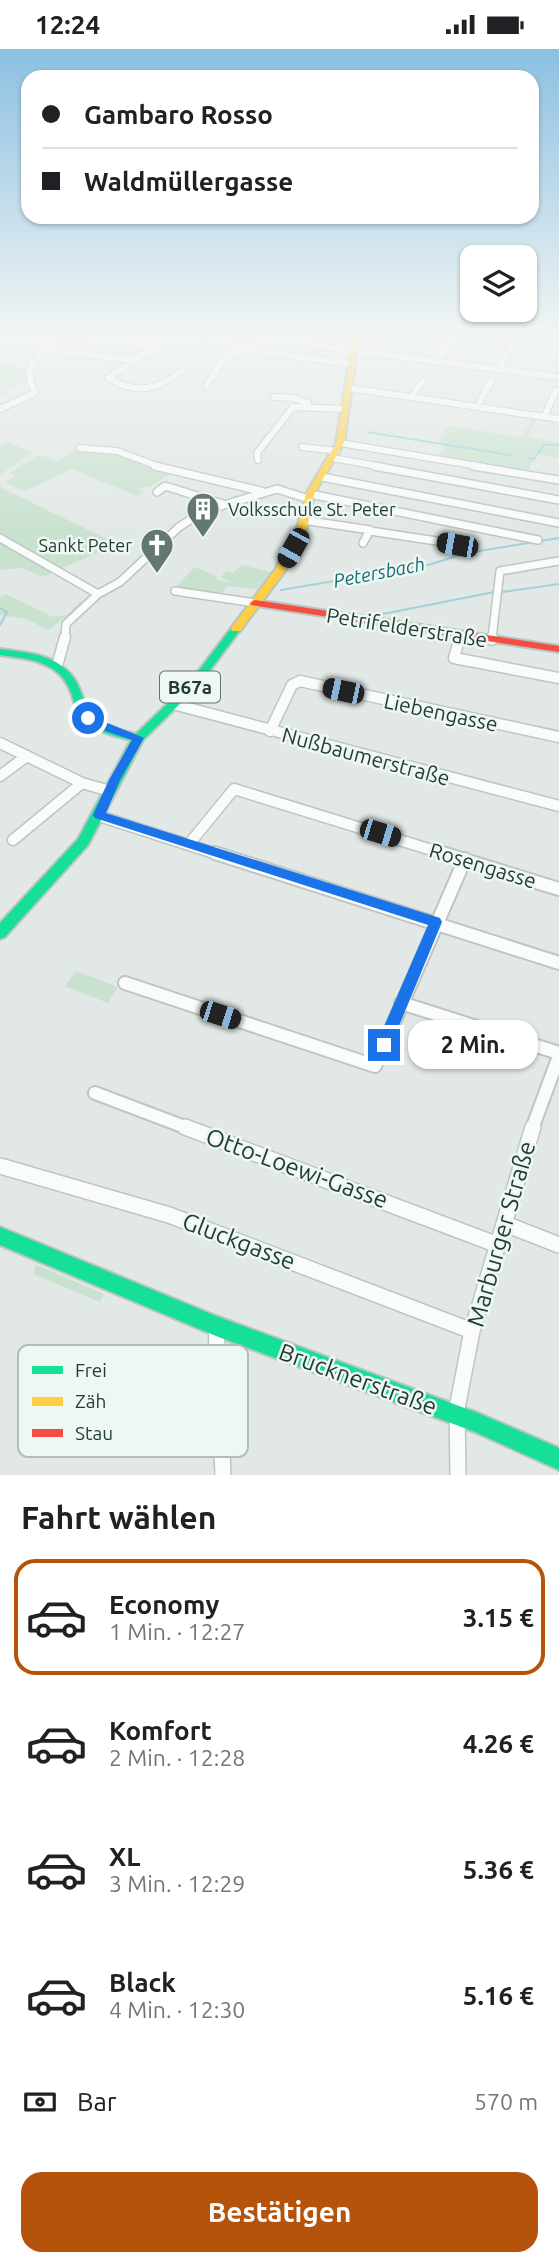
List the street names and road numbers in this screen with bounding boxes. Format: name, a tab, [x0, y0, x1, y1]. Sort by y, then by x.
street label: Petrifelderstraße	[325, 602, 489, 652]
road number: B67a	[160, 671, 220, 702]
street label: Liebengasse	[382, 688, 500, 736]
street label: Nußbaumerstraße	[279, 722, 453, 790]
street label: Rosengasse	[427, 837, 539, 893]
street label: Otto-Loewi-Gasse	[202, 1123, 392, 1213]
street label: Marburger Straße	[462, 1138, 540, 1330]
street label: Gluckgasse	[179, 1207, 299, 1275]
street label: Brucknerstraße	[275, 1338, 441, 1420]

